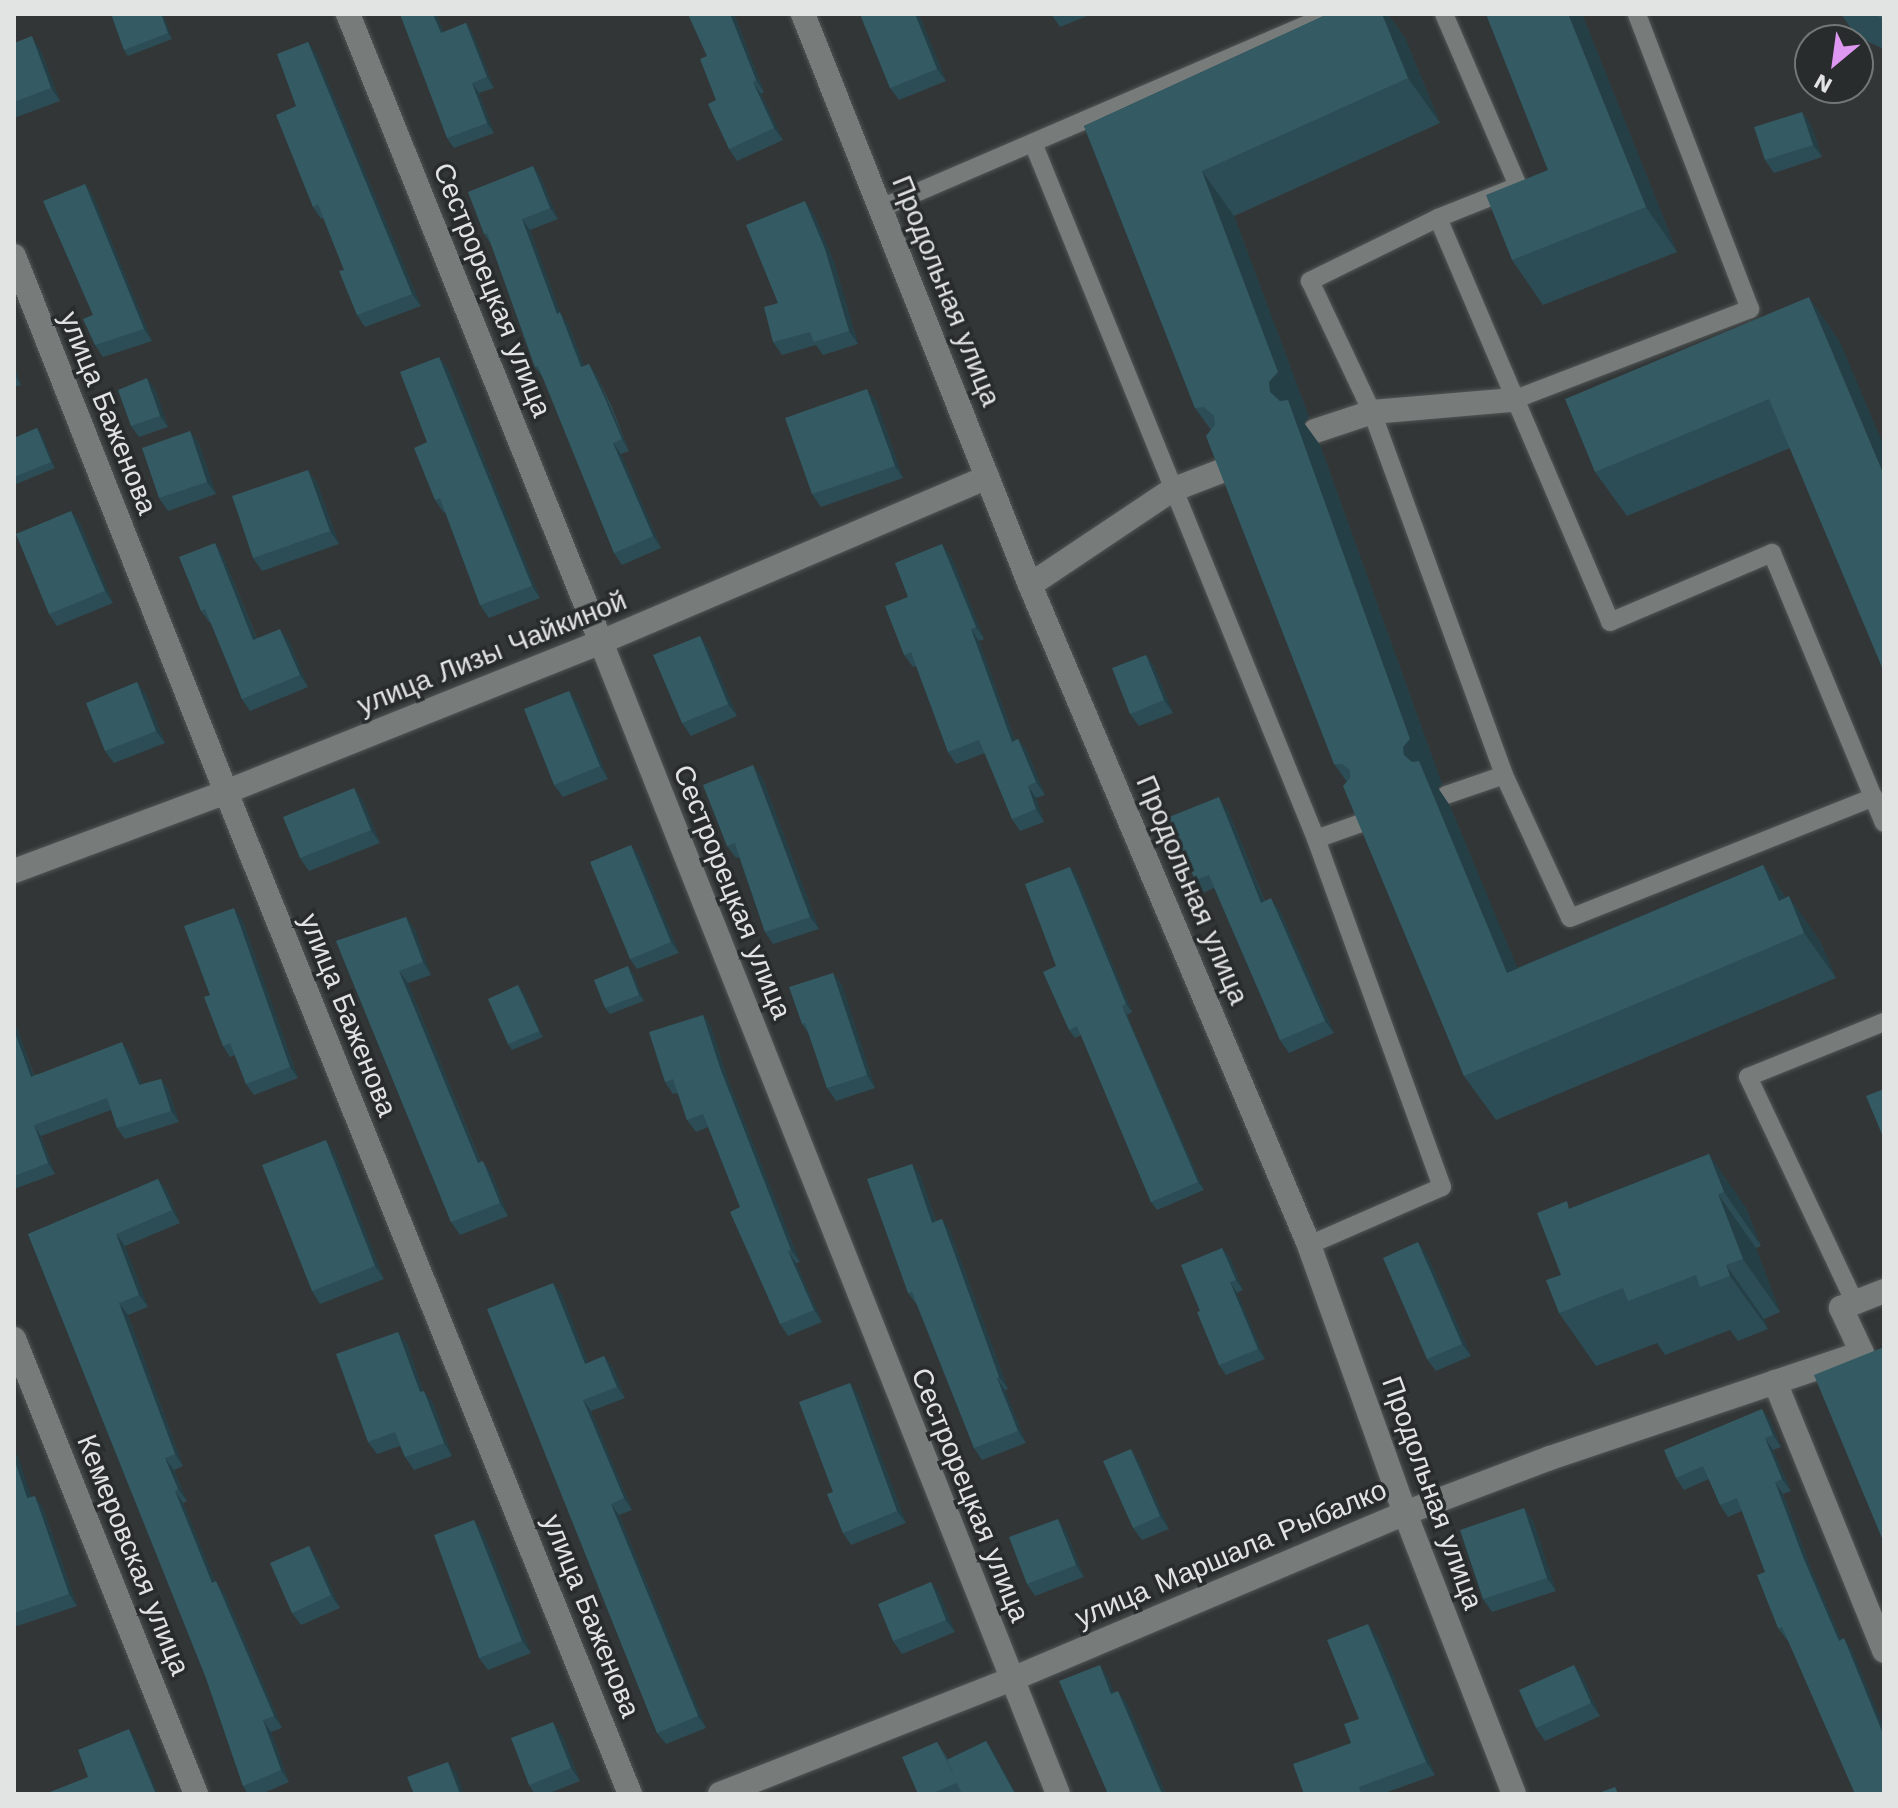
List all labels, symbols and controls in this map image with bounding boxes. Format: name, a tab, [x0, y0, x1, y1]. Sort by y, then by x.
north arrow	[1794, 24, 1874, 104]
text: N	[1810, 69, 1836, 99]
street label: Сестрорецкая улица	[426, 158, 558, 422]
street label: Продольная улица	[884, 171, 1008, 411]
street label: улица Баженова	[52, 307, 164, 519]
street label: улица Лизы Чайкиной	[352, 584, 632, 722]
street label: Сестрорецкая улица	[666, 760, 798, 1024]
street label: Продольная улица	[1129, 770, 1255, 1010]
street label: улица Баженова	[292, 909, 404, 1121]
street label: Сестрорецкая улица	[904, 1363, 1036, 1627]
street label: Продольная улица	[1374, 1372, 1490, 1614]
street label: Кемеровская улица	[69, 1430, 197, 1680]
street label: улица Маршала Рыбалко	[1070, 1473, 1392, 1635]
street label: улица Баженова	[535, 1510, 647, 1722]

